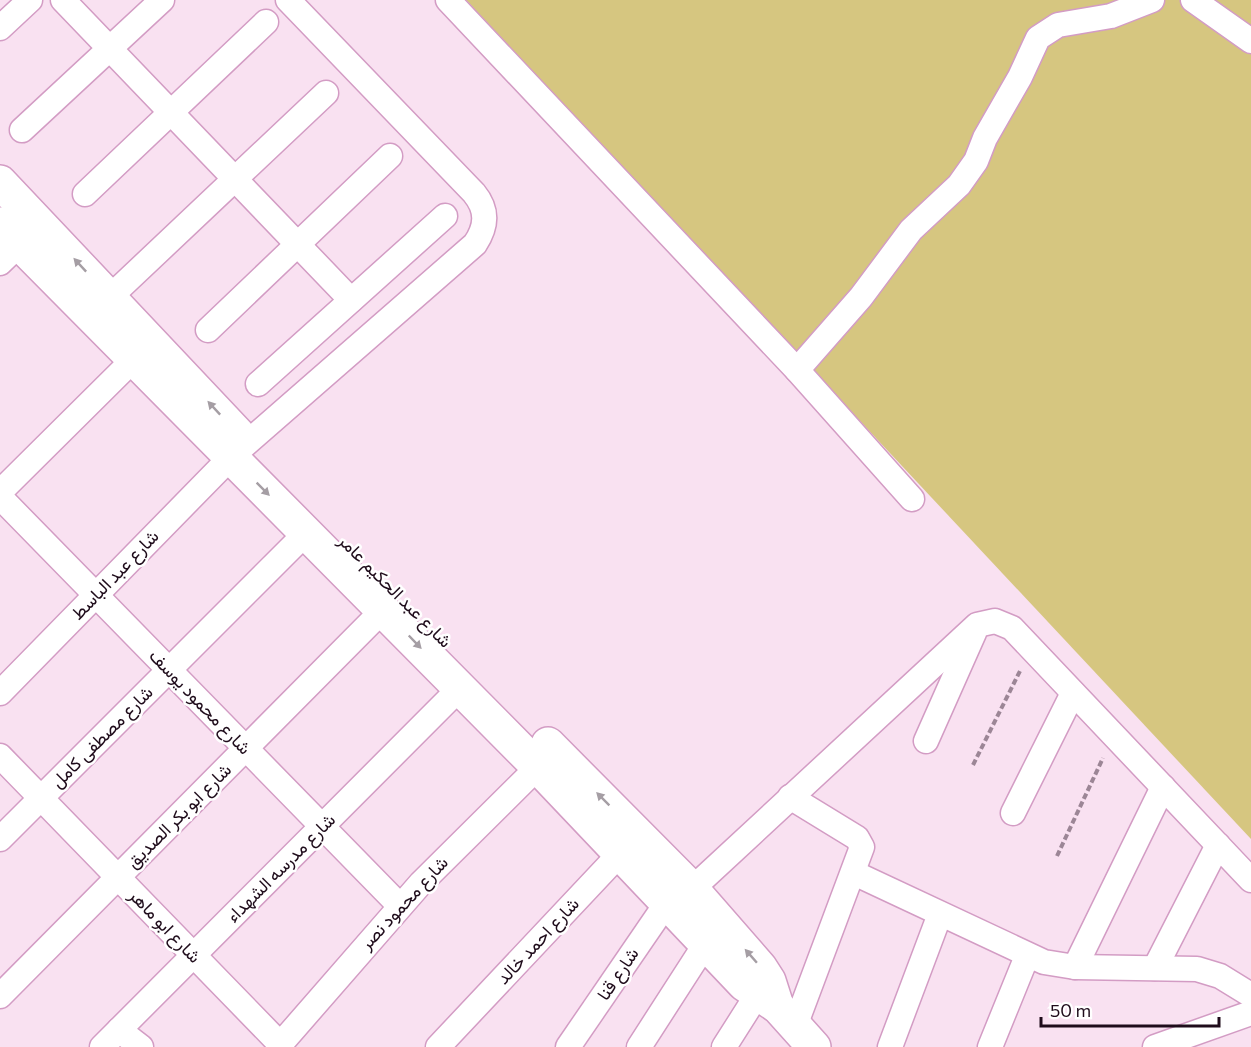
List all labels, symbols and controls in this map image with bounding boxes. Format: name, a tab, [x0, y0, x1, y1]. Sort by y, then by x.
one-way arrow	[73, 258, 87, 273]
one-way arrow	[207, 401, 221, 415]
one-way arrow	[255, 482, 269, 496]
street label: شارع عبد الباسط	[66, 525, 164, 625]
street label: شارع عبد الحكيم عامر	[332, 528, 457, 653]
one-way arrow	[408, 635, 422, 649]
street label: شارع محمود يوسف	[144, 644, 256, 760]
street label: شارع مصطفى كامل	[46, 681, 158, 793]
street label: شارع ابو بكر الصديق	[121, 758, 237, 874]
one-way arrow	[596, 793, 610, 807]
street label: شارع مدرسه الشهداء	[221, 808, 341, 928]
street label: شارع محمود نصر	[354, 851, 454, 956]
street label: شارع ابو ماهر	[123, 883, 206, 968]
street label: شارع احمد خالد	[491, 892, 585, 990]
street label: شارع قنا	[592, 943, 644, 1005]
one-way arrow	[745, 949, 758, 964]
scale bar	[1041, 990, 1220, 1028]
text: 50 m	[1050, 999, 1091, 1021]

